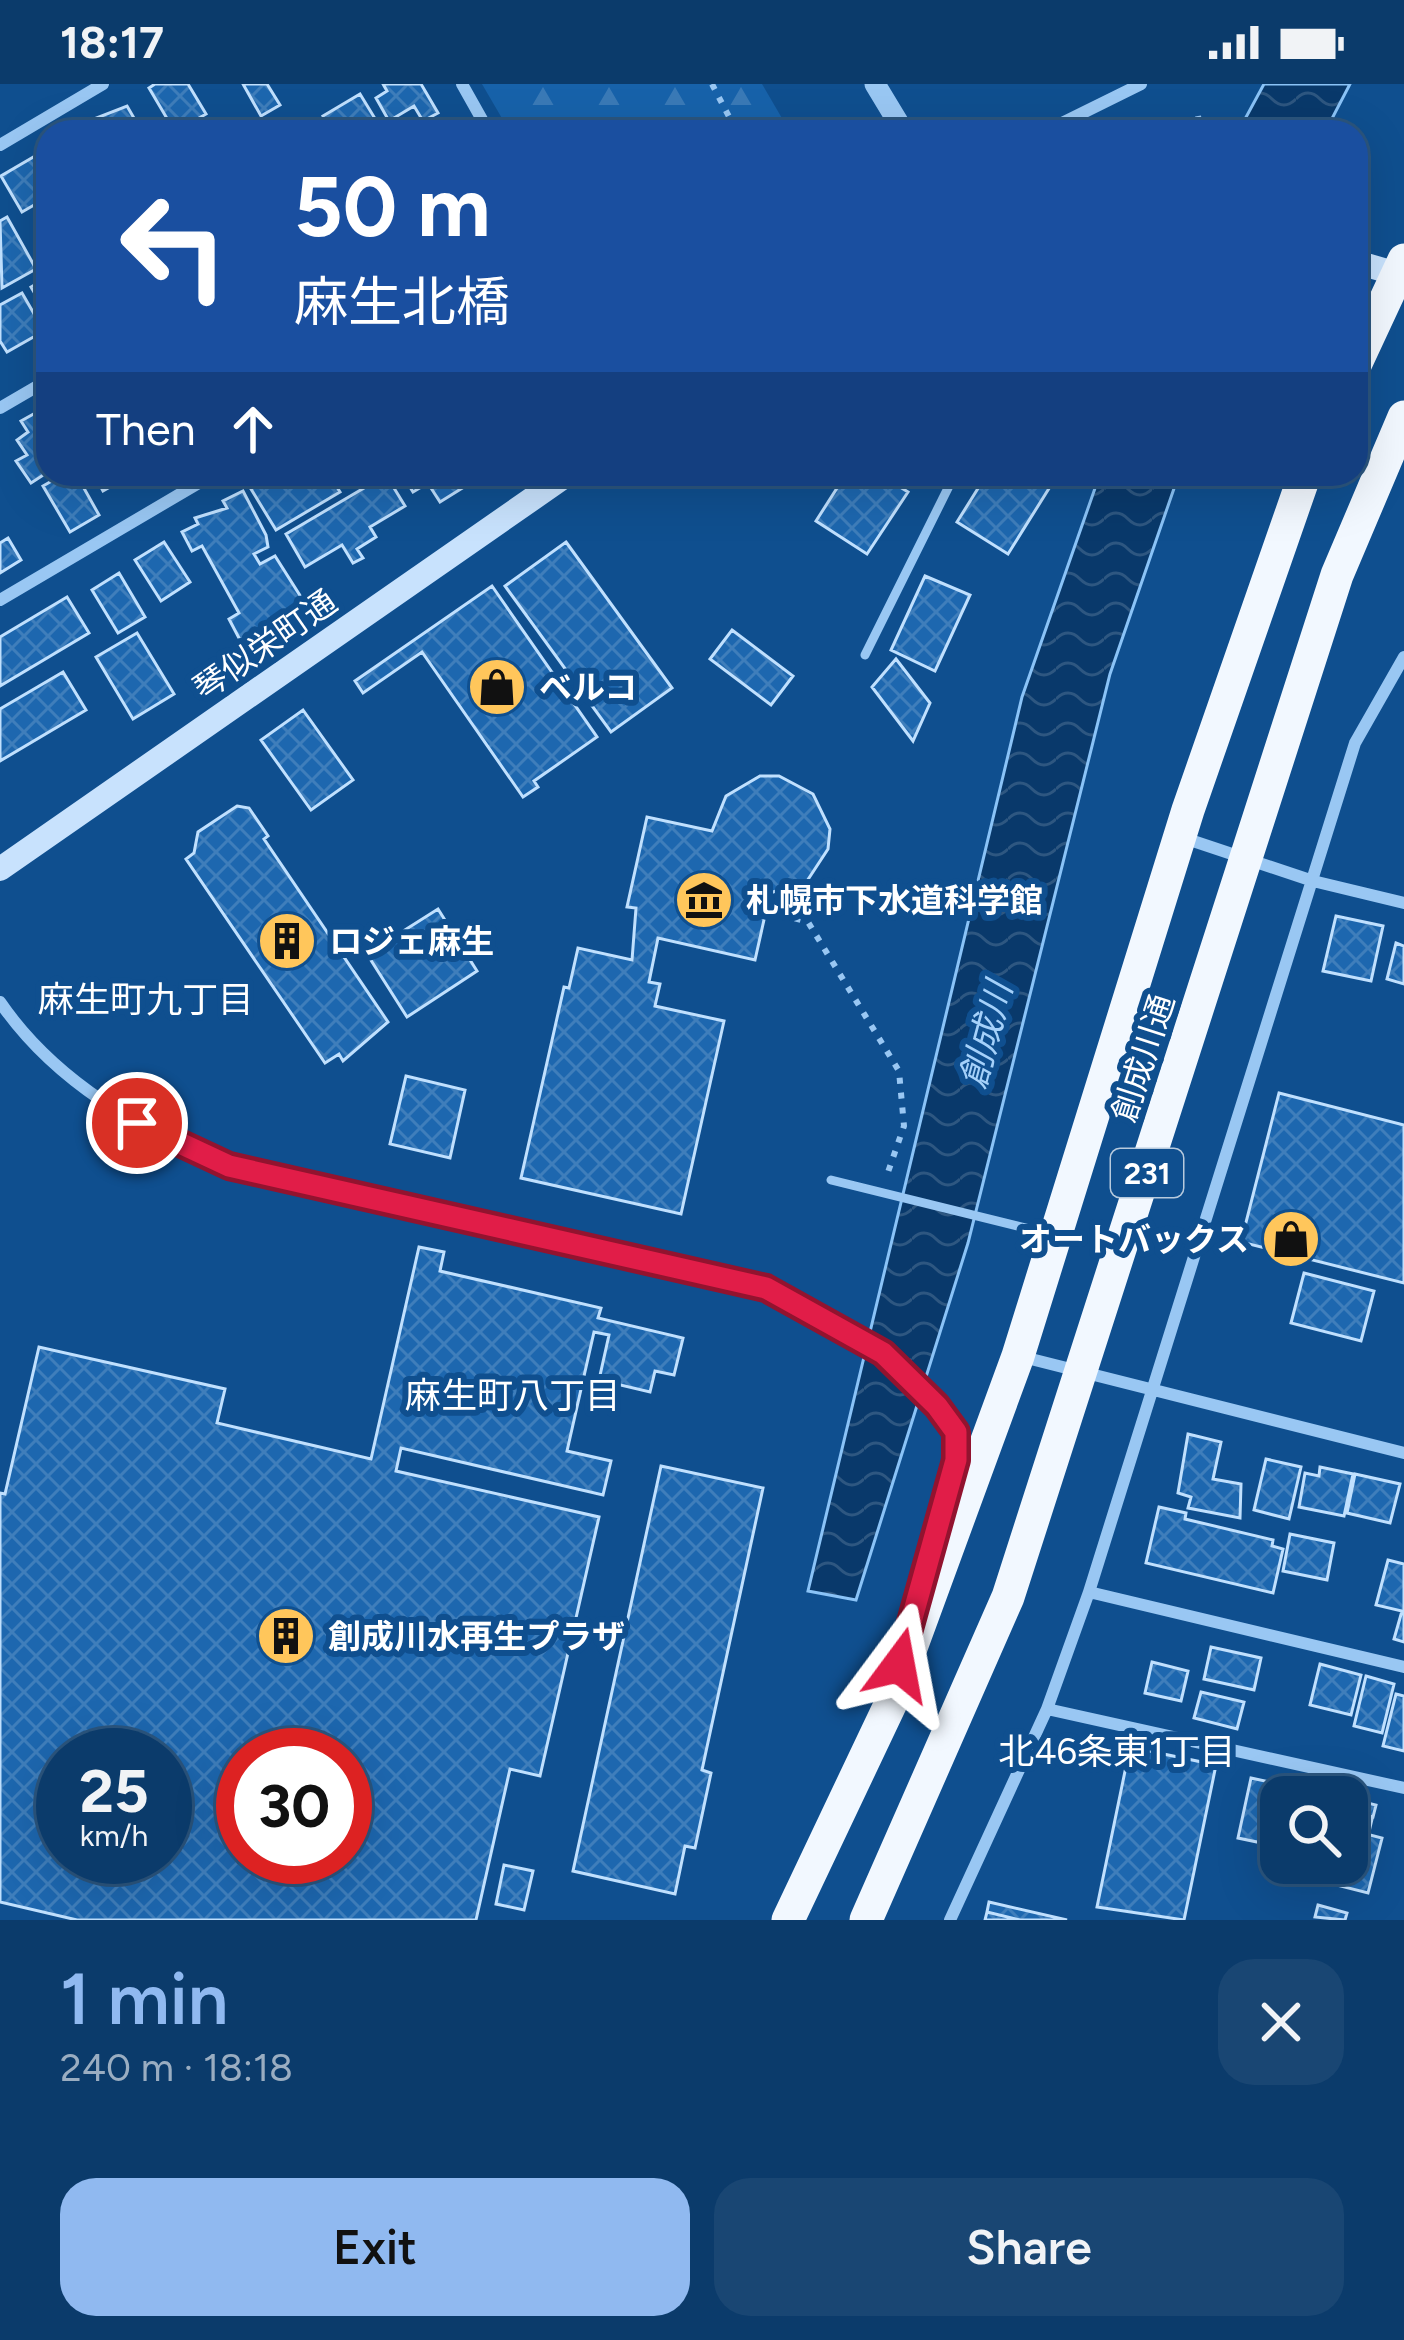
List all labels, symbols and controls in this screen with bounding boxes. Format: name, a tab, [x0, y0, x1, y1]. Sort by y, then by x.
text: 18:17	[60, 15, 164, 69]
text: 50 m	[294, 156, 490, 257]
icon: left	[96, 168, 252, 324]
text: 麻生北橋	[294, 270, 510, 335]
icon: ahead	[220, 396, 286, 462]
text: Then	[96, 402, 196, 456]
street label: 琴似栄町通	[186, 582, 344, 708]
shop icon: ベルコ	[466, 656, 528, 718]
place label: ベルコ	[539, 668, 637, 707]
museum icon: 札幌市下水道科学館	[673, 869, 735, 931]
place label: 札幌市下水道科学館	[746, 881, 1043, 920]
building icon: ロジェ麻生	[256, 910, 318, 972]
place label: ロジェ麻生	[329, 922, 494, 961]
water label: 創成川	[951, 973, 1022, 1093]
district label: 麻生町九丁目	[38, 978, 254, 1021]
street label: 創成川通	[1104, 989, 1182, 1127]
pin	[86, 1072, 188, 1174]
icon: arrive	[104, 1090, 170, 1156]
road number: 231	[1111, 1149, 1183, 1197]
shop icon: オートバックス	[1260, 1208, 1322, 1270]
place label: オートバックス	[1019, 1220, 1249, 1259]
district label: 麻生町八丁目	[405, 1374, 621, 1417]
position arrow	[836, 1602, 962, 1728]
building icon: 創成川水再生プラザ	[255, 1605, 317, 1667]
place label: 創成川水再生プラザ	[328, 1617, 625, 1656]
speed limit sign: 30	[216, 1728, 372, 1884]
district label: 北46条東1丁目	[998, 1730, 1236, 1773]
text: 25	[79, 1755, 149, 1827]
map controls	[1260, 1776, 1368, 1884]
button: search	[1260, 1776, 1368, 1884]
text: km/h	[80, 1817, 148, 1854]
text: 1 min	[60, 1956, 228, 2042]
button: close	[1218, 1959, 1344, 2085]
text: 240 m · 18:18	[60, 2044, 293, 2091]
button: Exit	[60, 2178, 690, 2316]
button: Share	[714, 2178, 1344, 2316]

